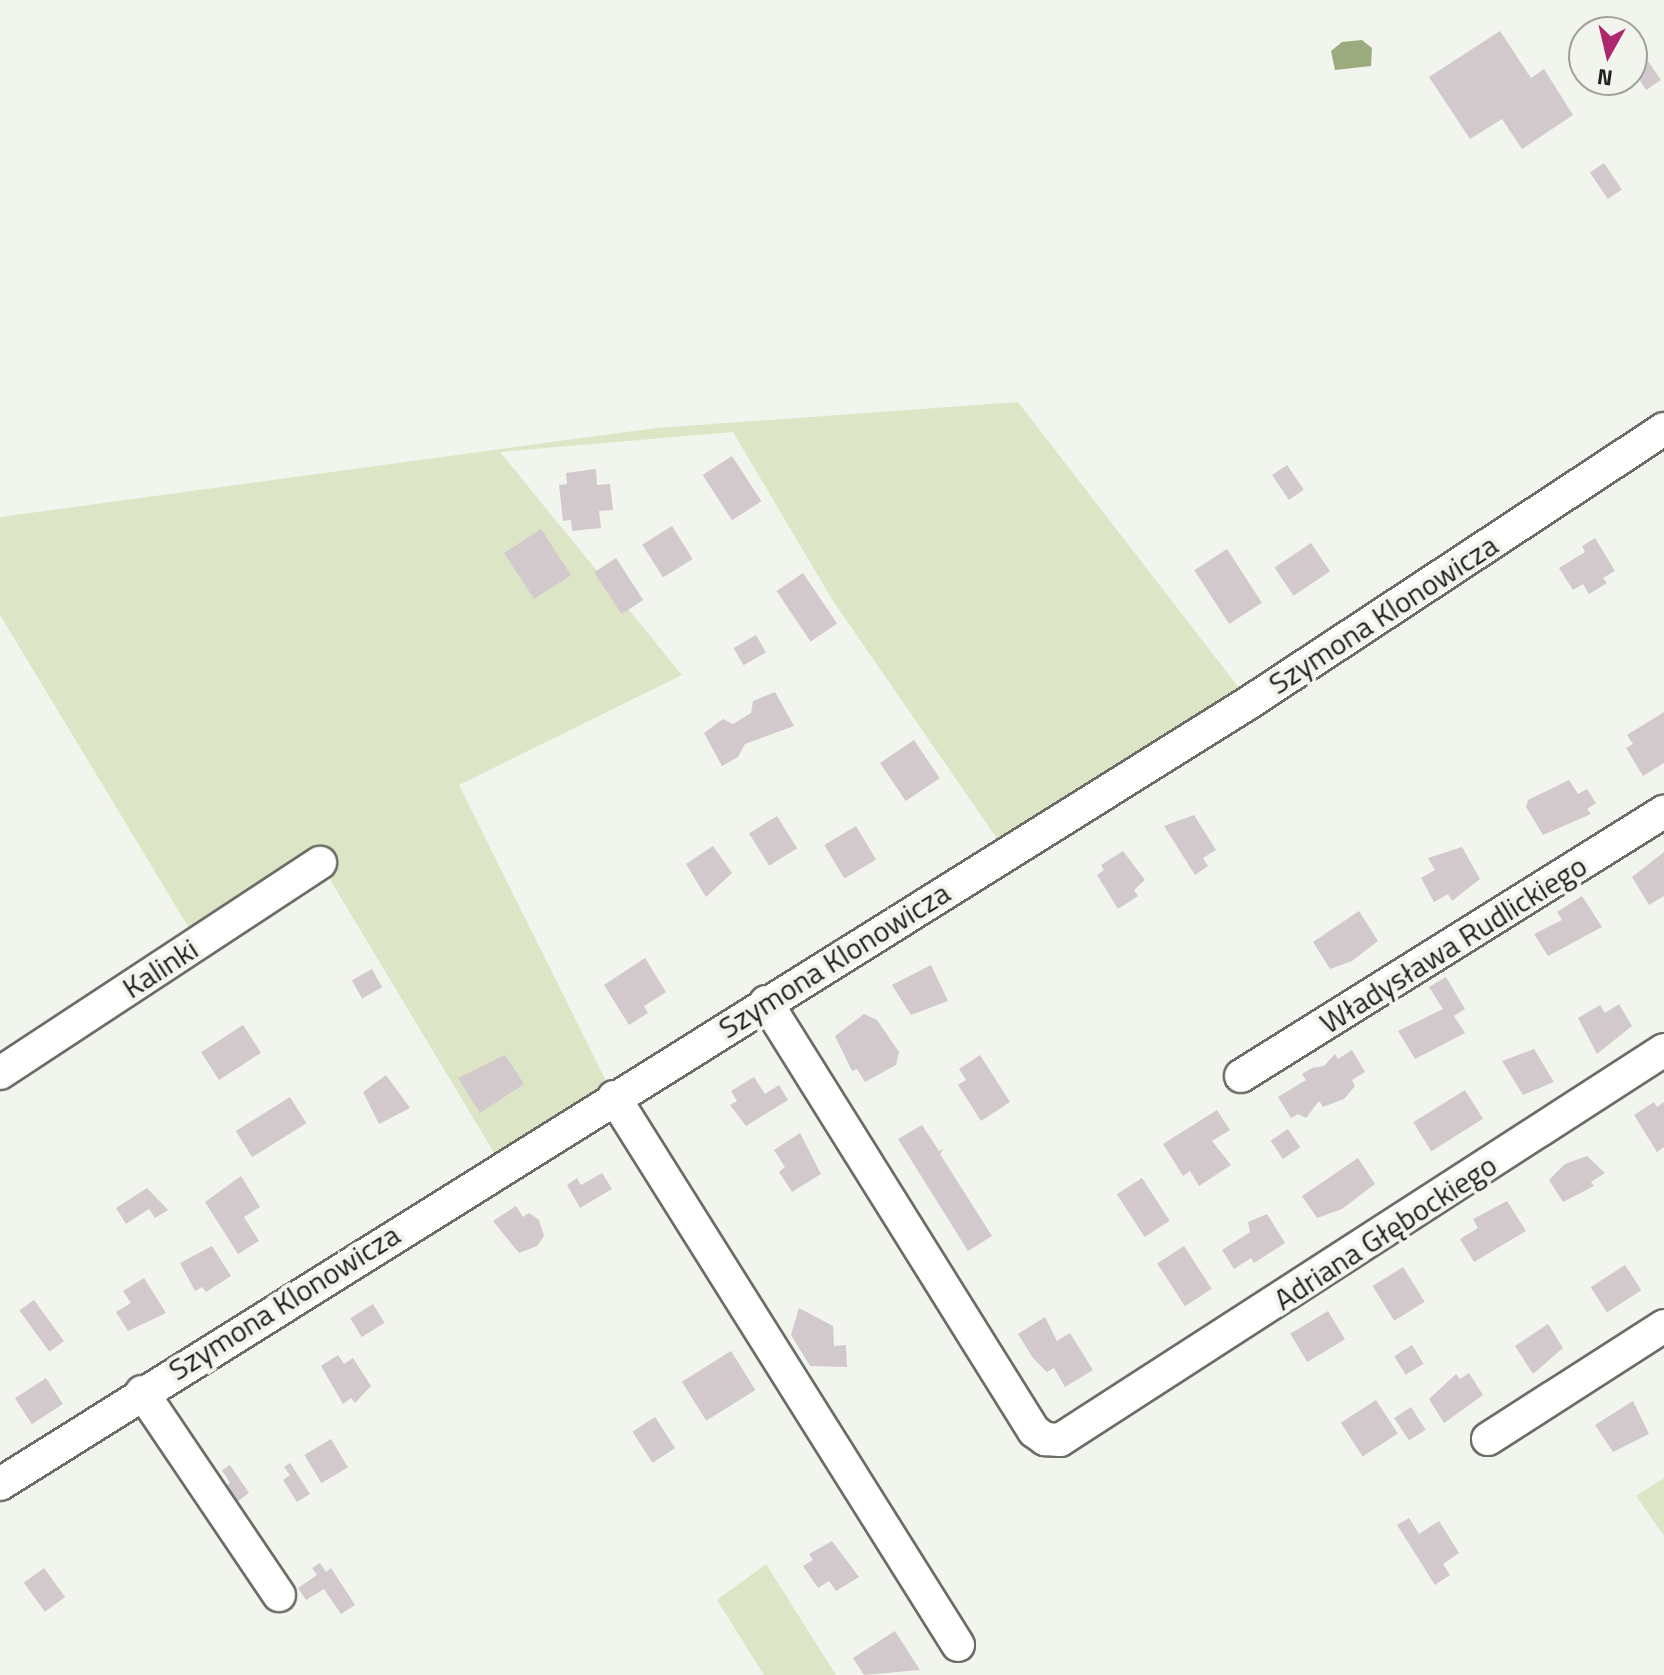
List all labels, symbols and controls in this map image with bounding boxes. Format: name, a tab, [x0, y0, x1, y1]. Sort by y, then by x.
north arrow	[1568, 16, 1648, 96]
text: N	[1595, 60, 1615, 96]
street label: Szymona Klonowicza	[1262, 527, 1504, 701]
street label: Władysława Rudlickiego	[1313, 847, 1593, 1041]
street label: Szymona Klonowicza	[712, 874, 956, 1046]
street label: Kalinki	[116, 930, 204, 1006]
street label: Adriana Głębockiego	[1267, 1147, 1503, 1317]
street label: Szymona Klonowicza	[162, 1216, 406, 1388]

